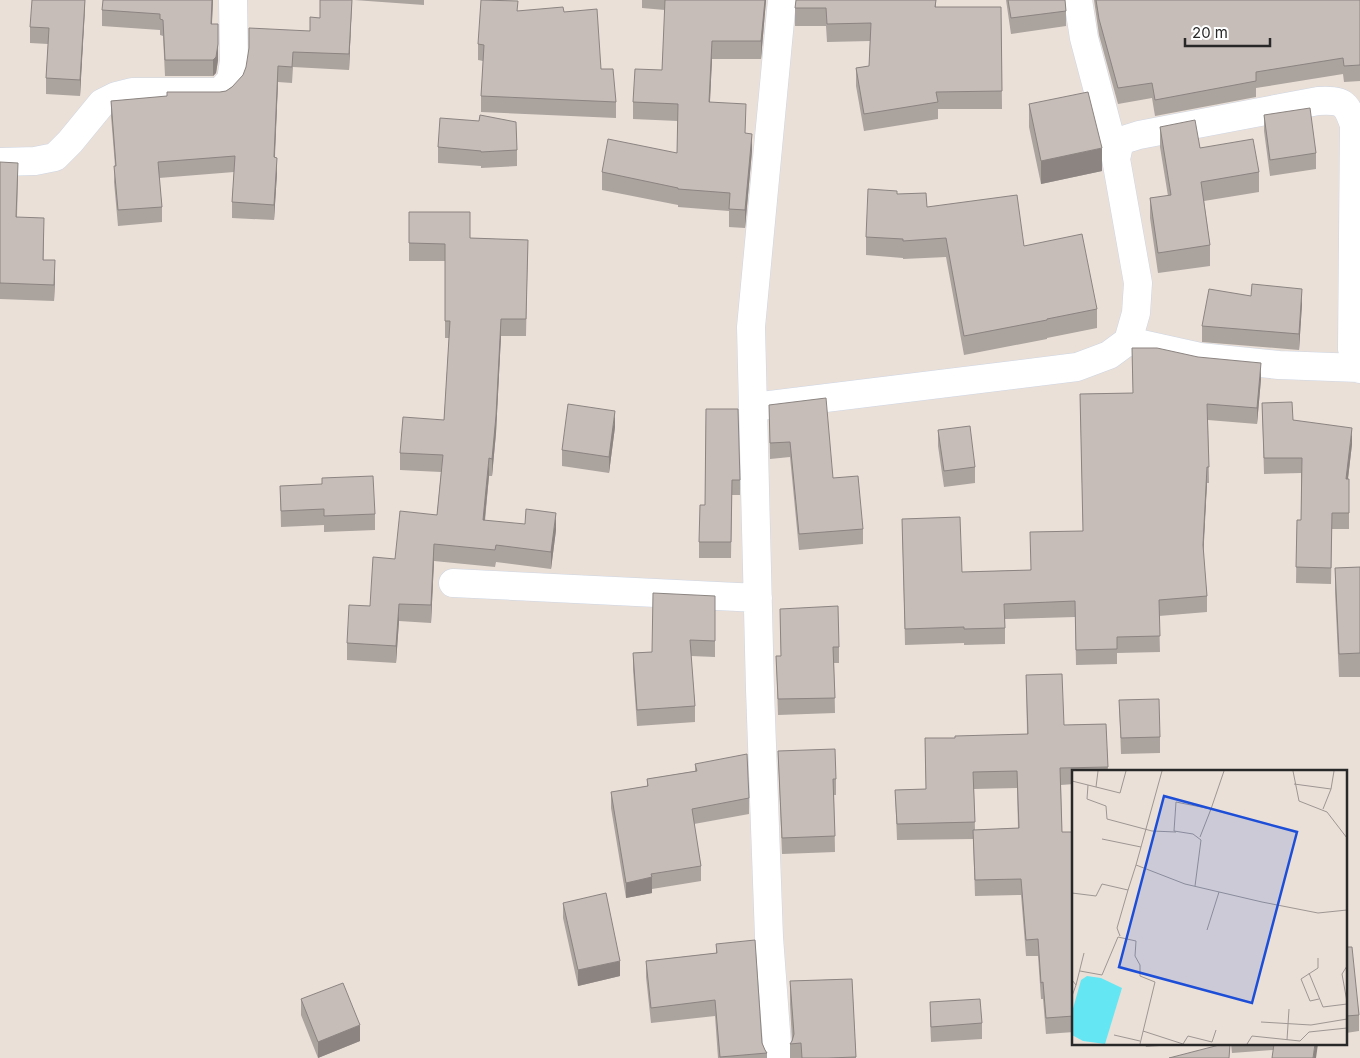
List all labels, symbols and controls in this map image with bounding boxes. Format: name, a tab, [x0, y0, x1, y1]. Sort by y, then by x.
scale bar	[1185, 15, 1270, 47]
text: 20 m	[1192, 23, 1228, 42]
inset map	[1072, 770, 1348, 1046]

